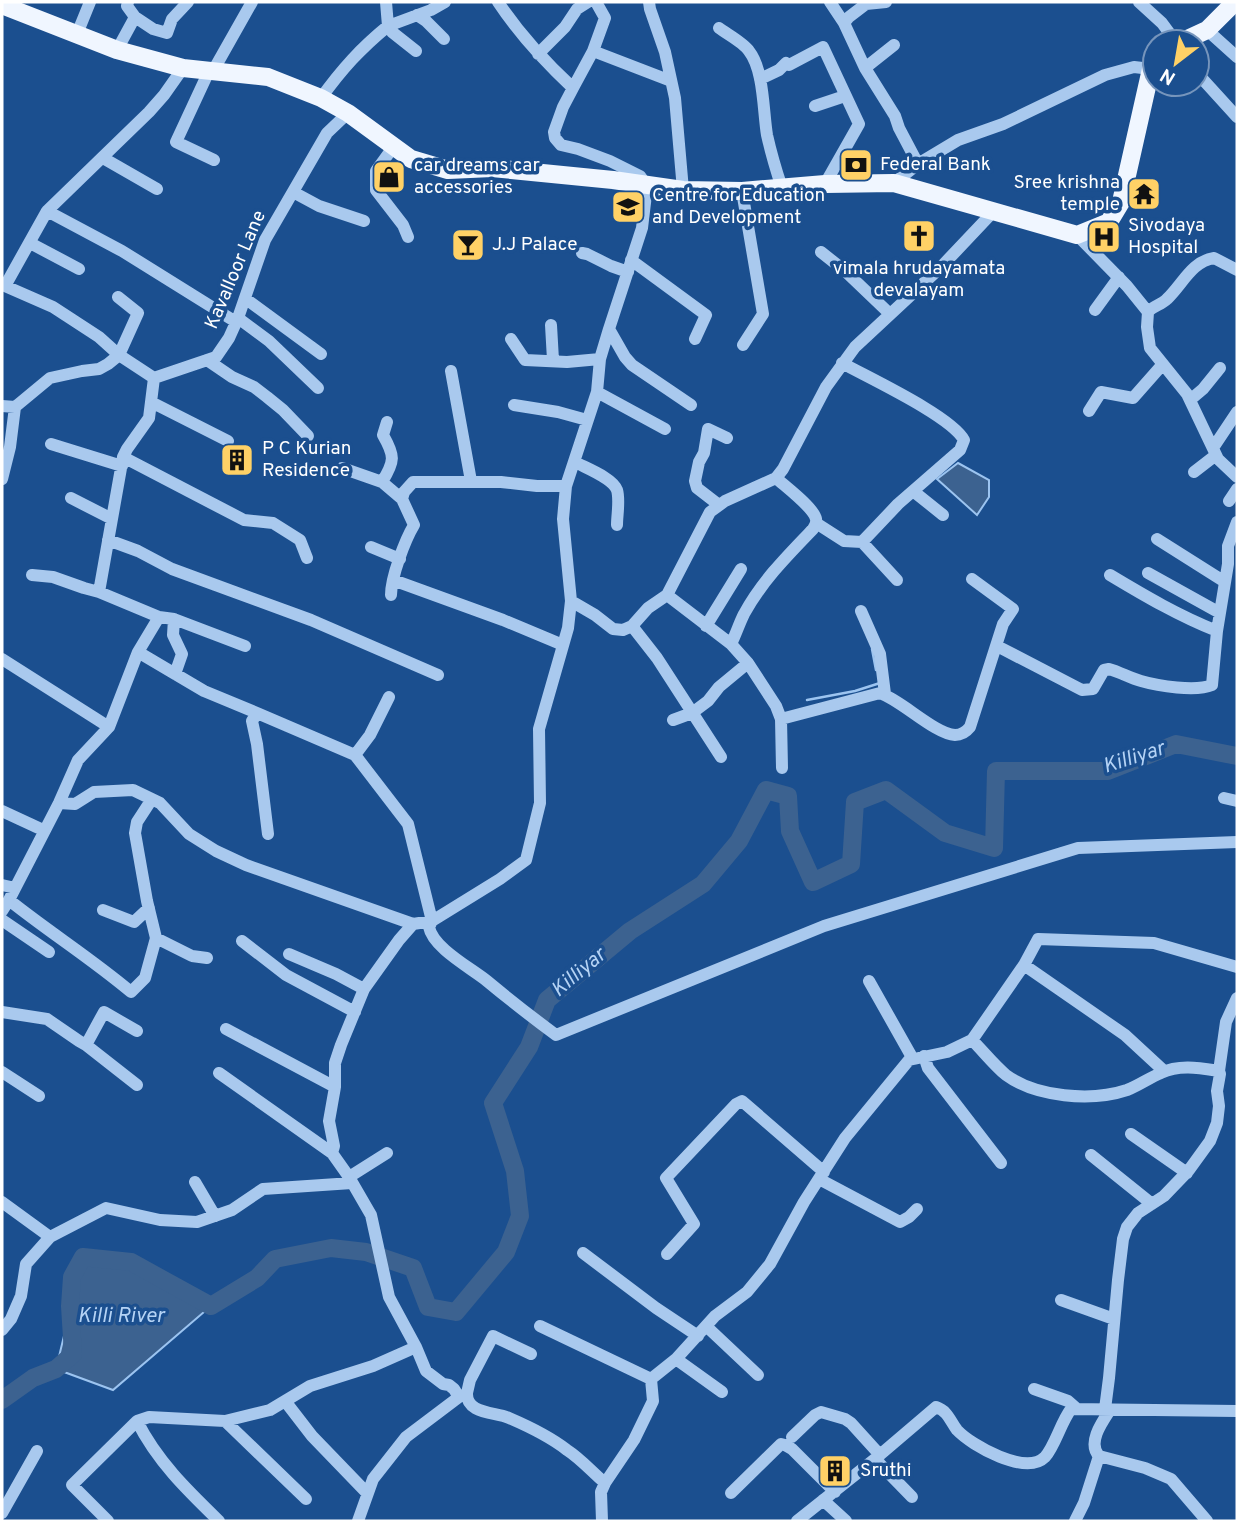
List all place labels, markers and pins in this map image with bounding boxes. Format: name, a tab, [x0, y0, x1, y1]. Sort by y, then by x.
bank icon: Federal Bank	[837, 146, 875, 184]
place label: Federal Bank	[880, 153, 991, 177]
place label: car dreams car accessories	[414, 154, 540, 200]
shop icon: car dreams car accessories	[370, 158, 408, 196]
place label: Sree krishna temple	[1013, 171, 1120, 217]
temple icon: Sree krishna temple	[1125, 175, 1163, 213]
place label: Centre for Education and Development	[652, 184, 825, 230]
school or university icon: Centre for Education and Development	[609, 188, 647, 226]
place label: Sivodaya Hospital	[1128, 214, 1205, 260]
church icon: vimala hrudayamata devalayam	[900, 217, 938, 255]
hospital icon: Sivodaya Hospital	[1085, 218, 1123, 256]
bar icon: J.J Palace	[449, 226, 487, 264]
place label: J.J Palace	[492, 233, 578, 257]
place label: vimala hrudayamata devalayam	[833, 257, 1005, 303]
place label: P C Kurian Residence	[262, 437, 352, 483]
building icon: P C Kurian Residence	[218, 441, 256, 479]
building icon: Sruthi	[816, 1452, 854, 1490]
place label: Sruthi	[860, 1459, 912, 1483]

